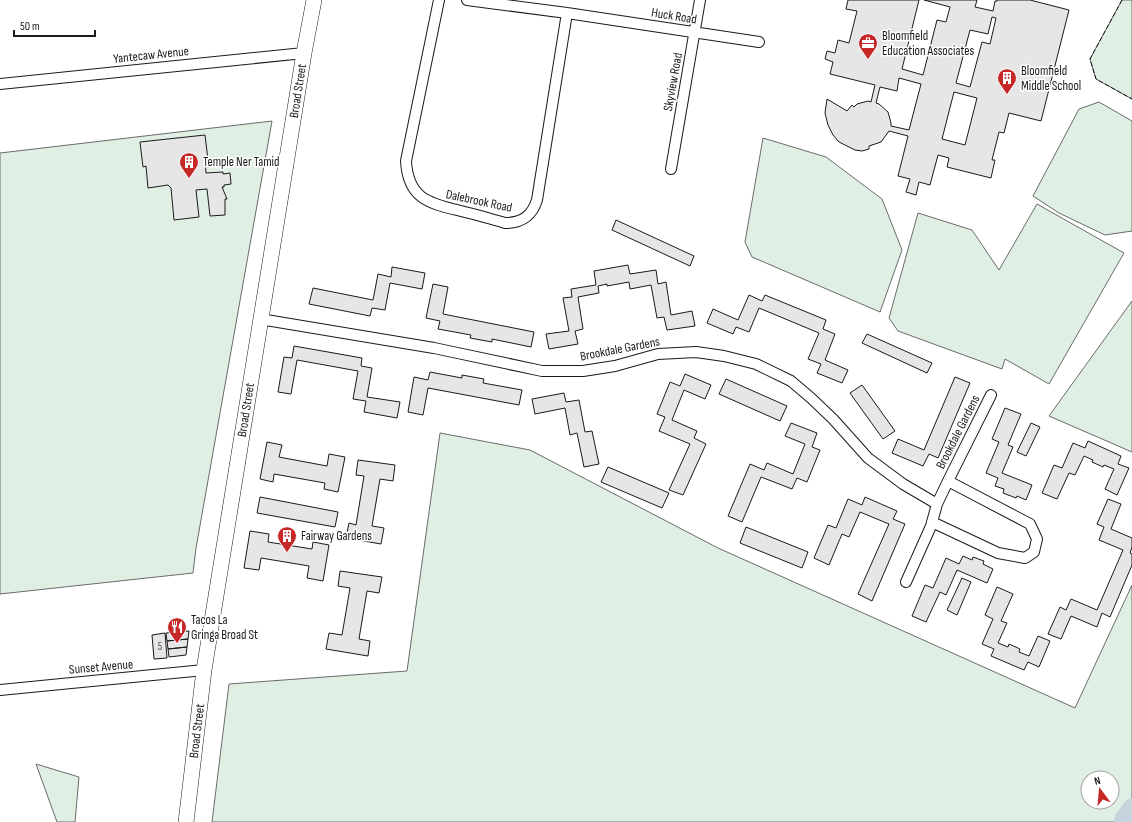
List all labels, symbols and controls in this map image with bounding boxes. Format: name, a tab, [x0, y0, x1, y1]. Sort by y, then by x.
street label: Huck Road	[650, 5, 698, 27]
scale bar	[14, 12, 95, 38]
text: 50 m	[20, 19, 40, 34]
place label: Bloomfield Education Associates	[882, 28, 974, 59]
office icon: Bloomfield Education Associates	[857, 32, 879, 60]
street label: Yantecaw Avenue	[113, 43, 189, 67]
street label: Skyview Road	[660, 51, 686, 113]
street label: Broad Street	[286, 63, 310, 119]
place label: Bloomfield Middle School	[1021, 63, 1081, 94]
building icon: Bloomfield Middle School	[996, 67, 1018, 95]
building icon: Temple Ner Tamid	[178, 151, 200, 179]
place label: Temple Ner Tamid	[203, 154, 279, 170]
street label: Dalebrook Road	[444, 186, 514, 216]
street label: Brookdale Gardens	[579, 333, 662, 365]
street label: Broad Street	[234, 382, 258, 438]
street label: Brookdale Gardens	[933, 392, 984, 472]
building icon: Fairway Gardens	[276, 525, 298, 553]
place label: Fairway Gardens	[301, 528, 372, 544]
place label: Tacos La Gringa Broad St	[191, 612, 258, 643]
restaurant icon: Tacos La Gringa Broad St	[166, 616, 188, 644]
house number: 5	[158, 640, 162, 653]
street label: Sunset Avenue	[68, 656, 134, 678]
street label: Broad Street	[186, 703, 208, 759]
north arrow	[1080, 770, 1120, 810]
text: N	[1093, 774, 1102, 788]

